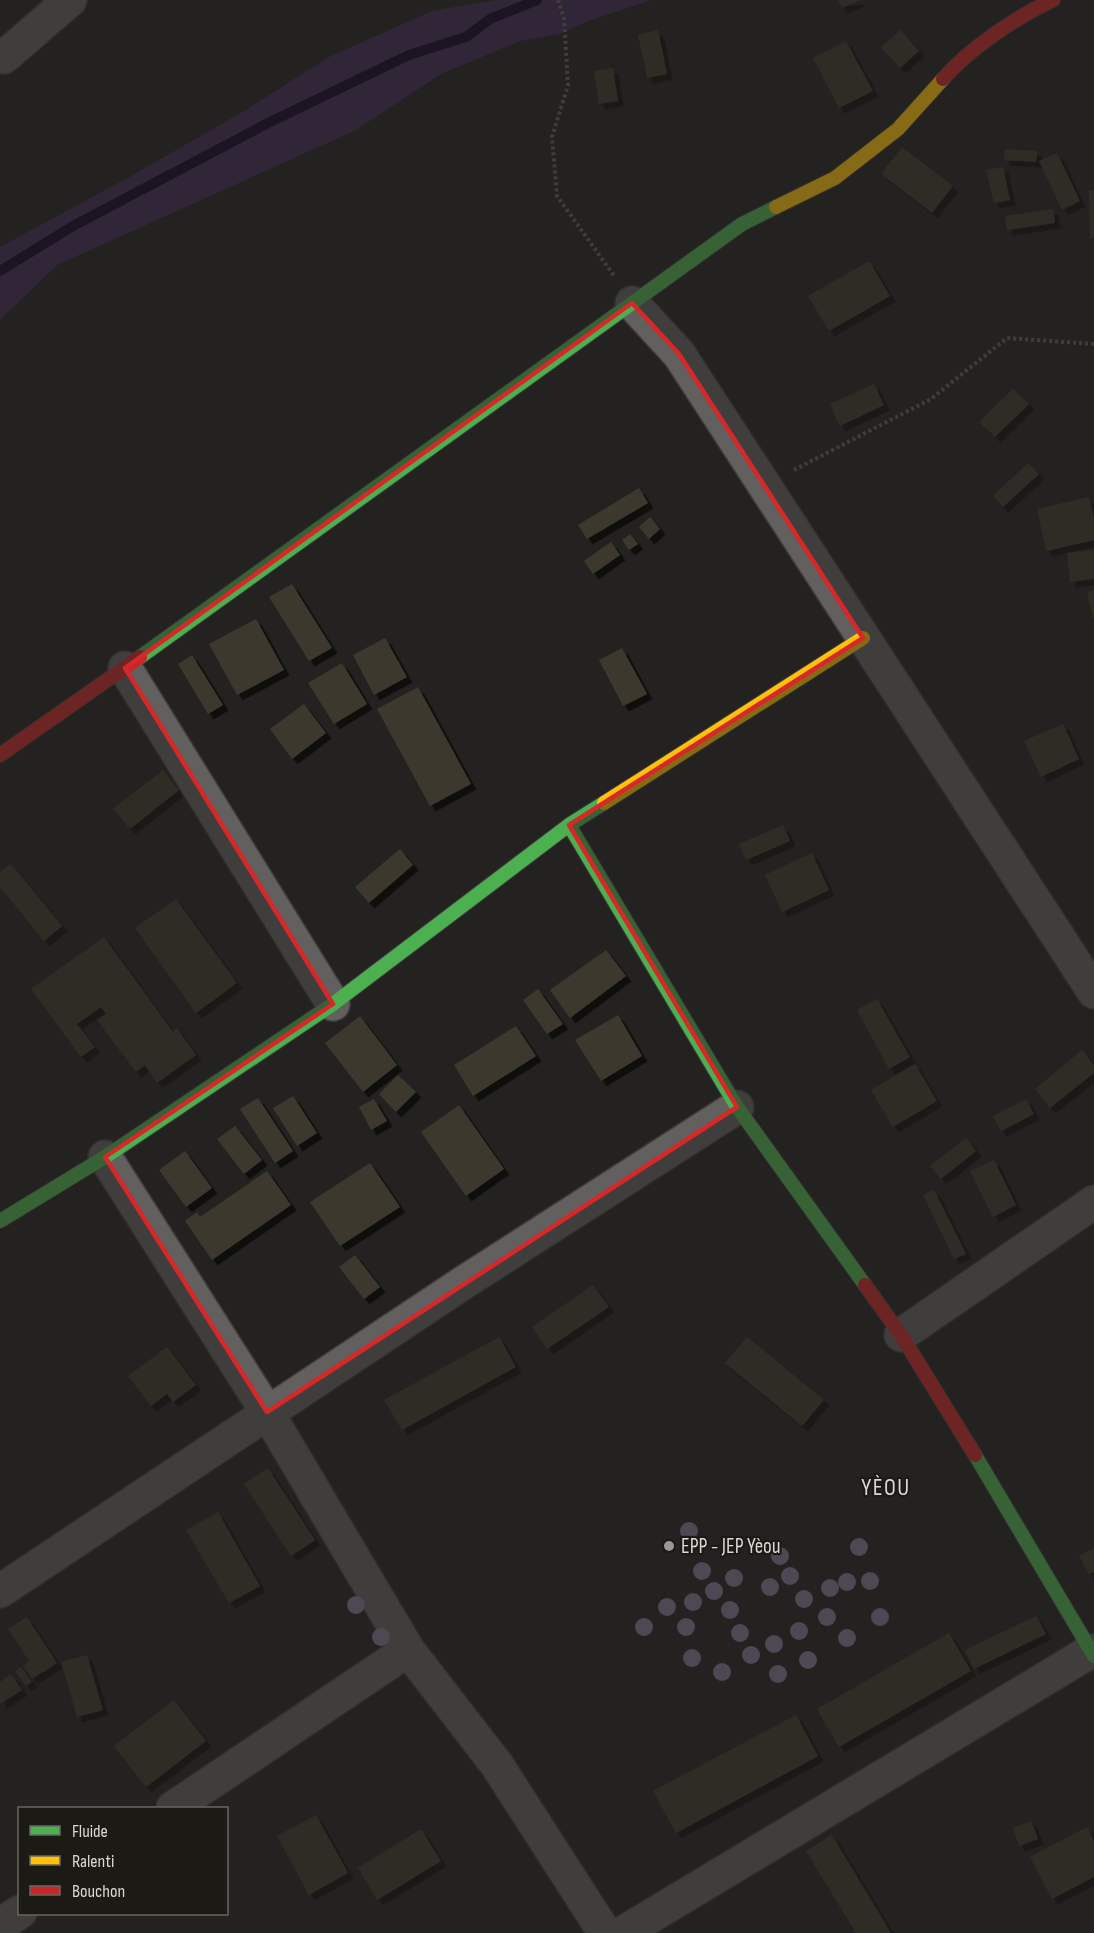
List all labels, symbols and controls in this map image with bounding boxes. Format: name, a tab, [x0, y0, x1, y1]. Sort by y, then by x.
district label: YÈOU	[861, 1473, 911, 1502]
place label: EPP - JEP Yèou	[681, 1534, 781, 1559]
marker: EPP - JEP Yèou	[662, 1539, 676, 1553]
legend	[18, 1807, 228, 1915]
text: Fluide	[72, 1821, 108, 1842]
text: Ralenti	[72, 1851, 114, 1872]
text: Bouchon	[72, 1881, 125, 1902]

